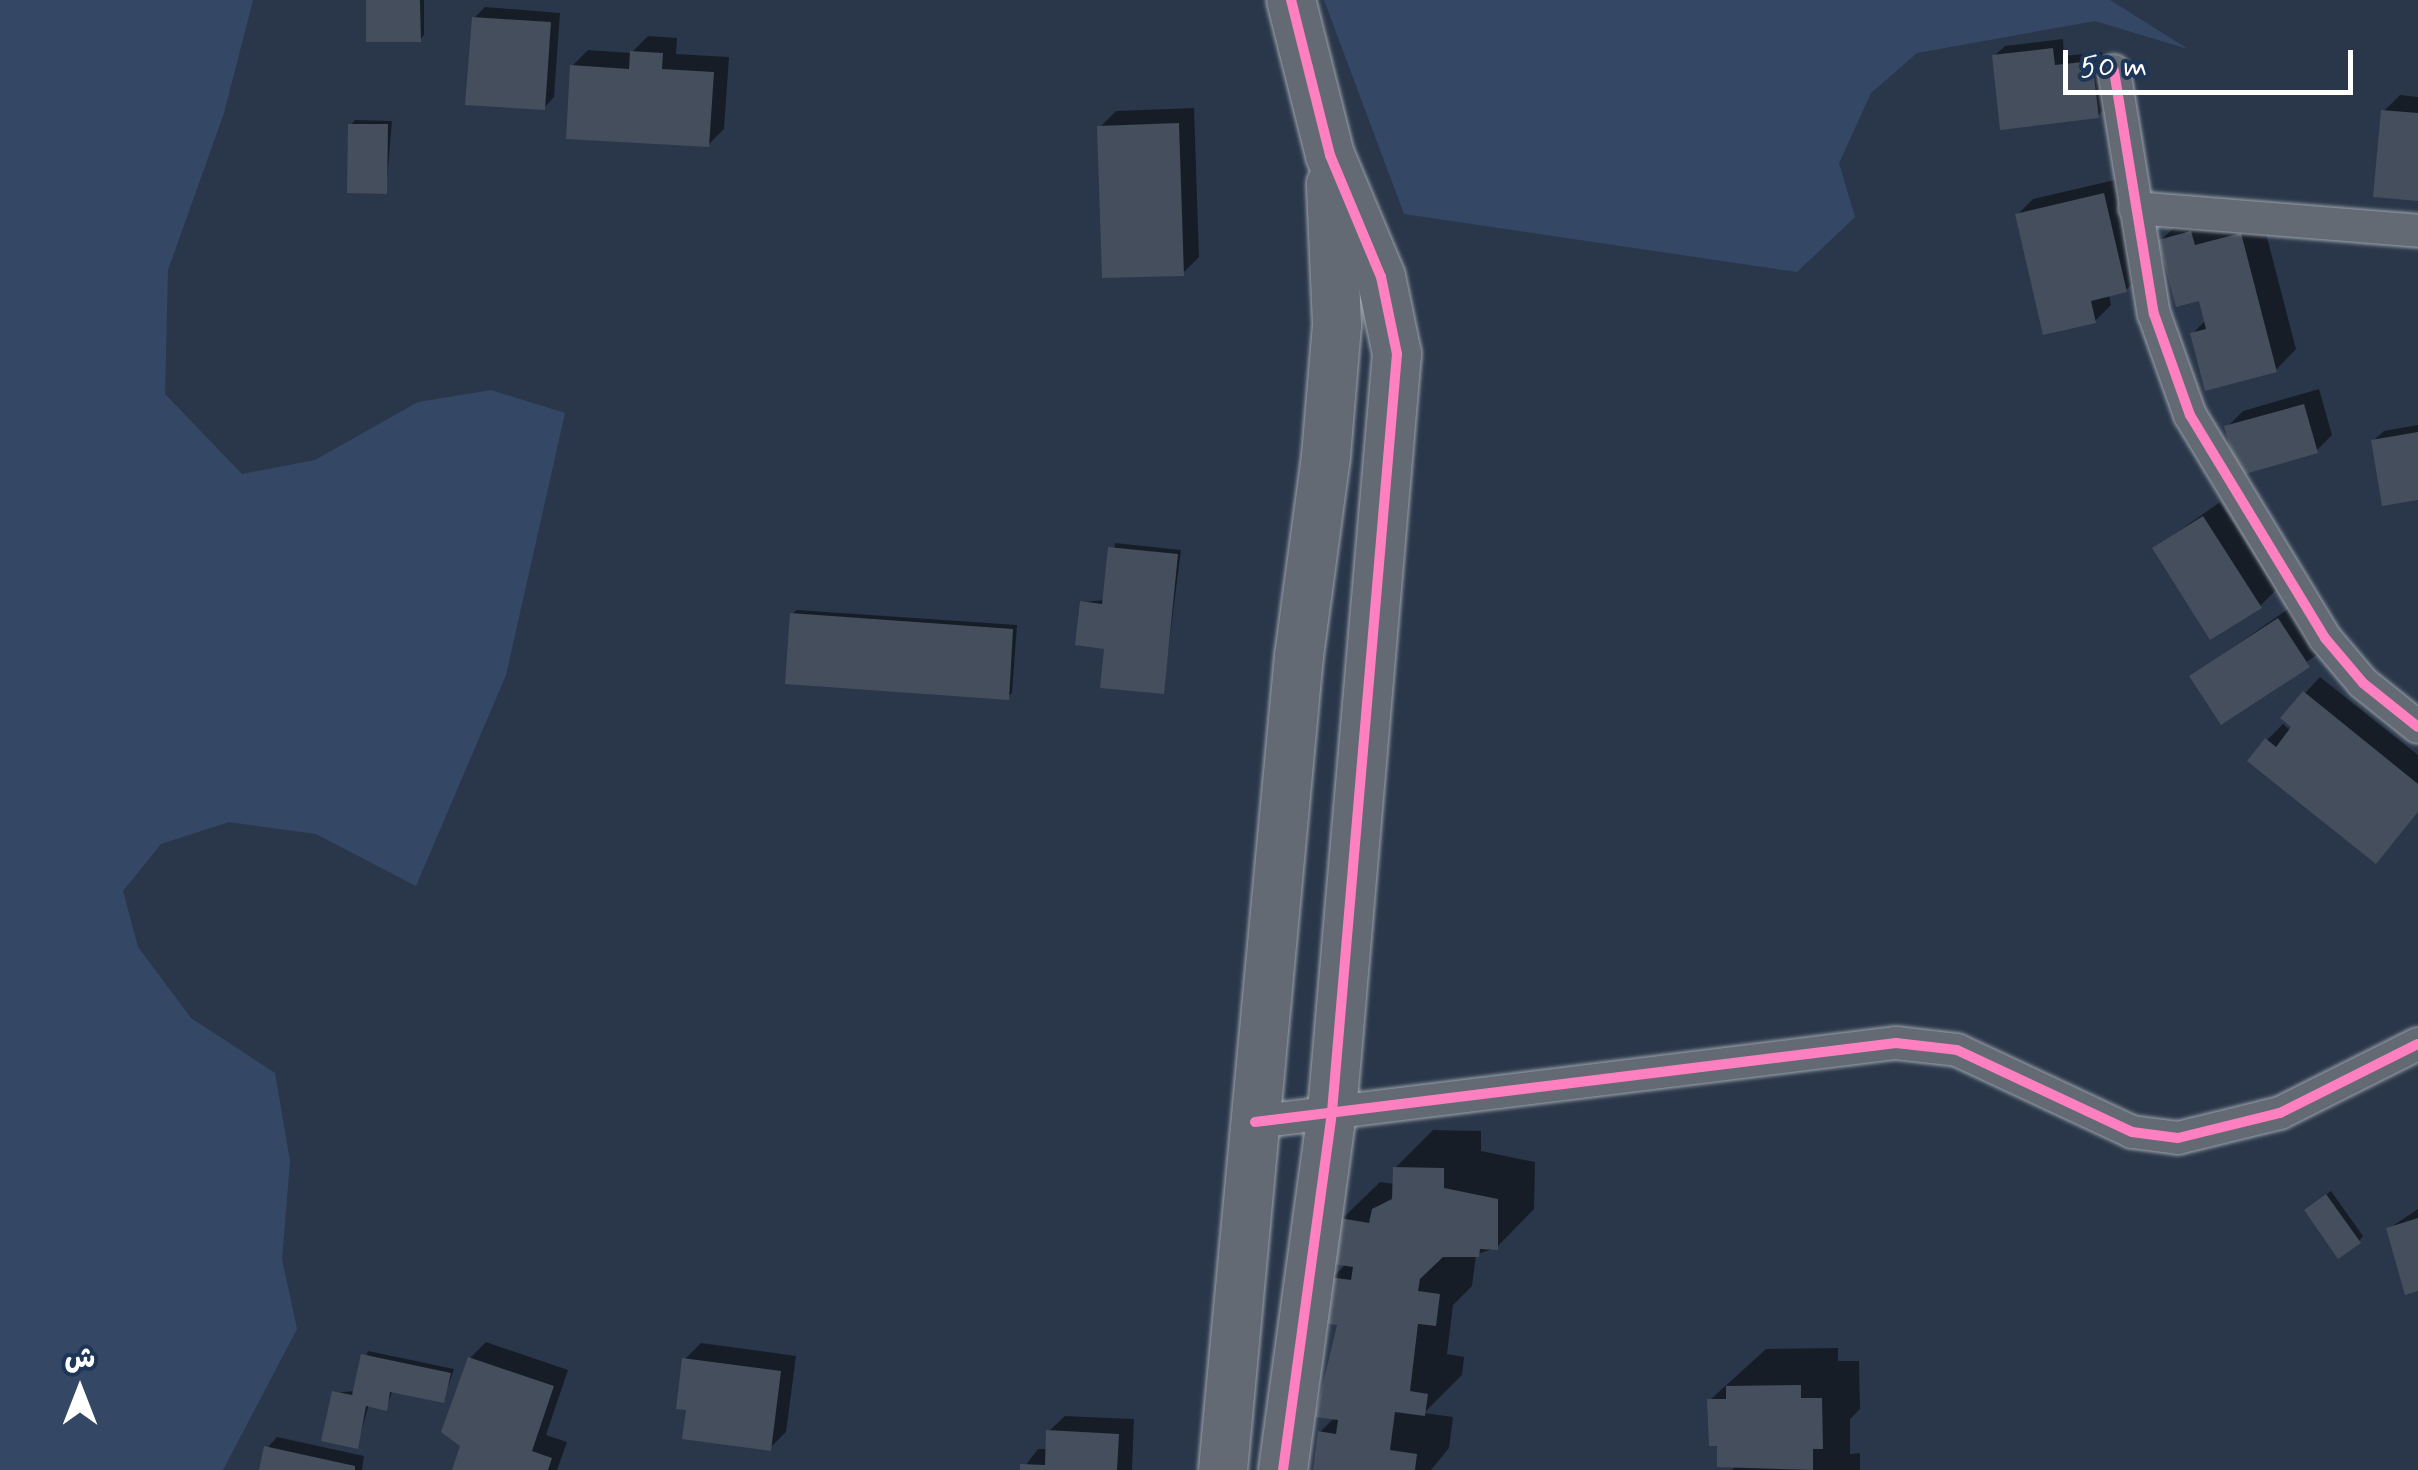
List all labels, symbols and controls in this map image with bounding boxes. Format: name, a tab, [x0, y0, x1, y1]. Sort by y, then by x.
scale bar	[2068, 30, 2358, 92]
text: 50 m	[2080, 48, 2147, 87]
north arrow	[30, 1340, 130, 1440]
text: ش	[65, 1341, 95, 1378]

